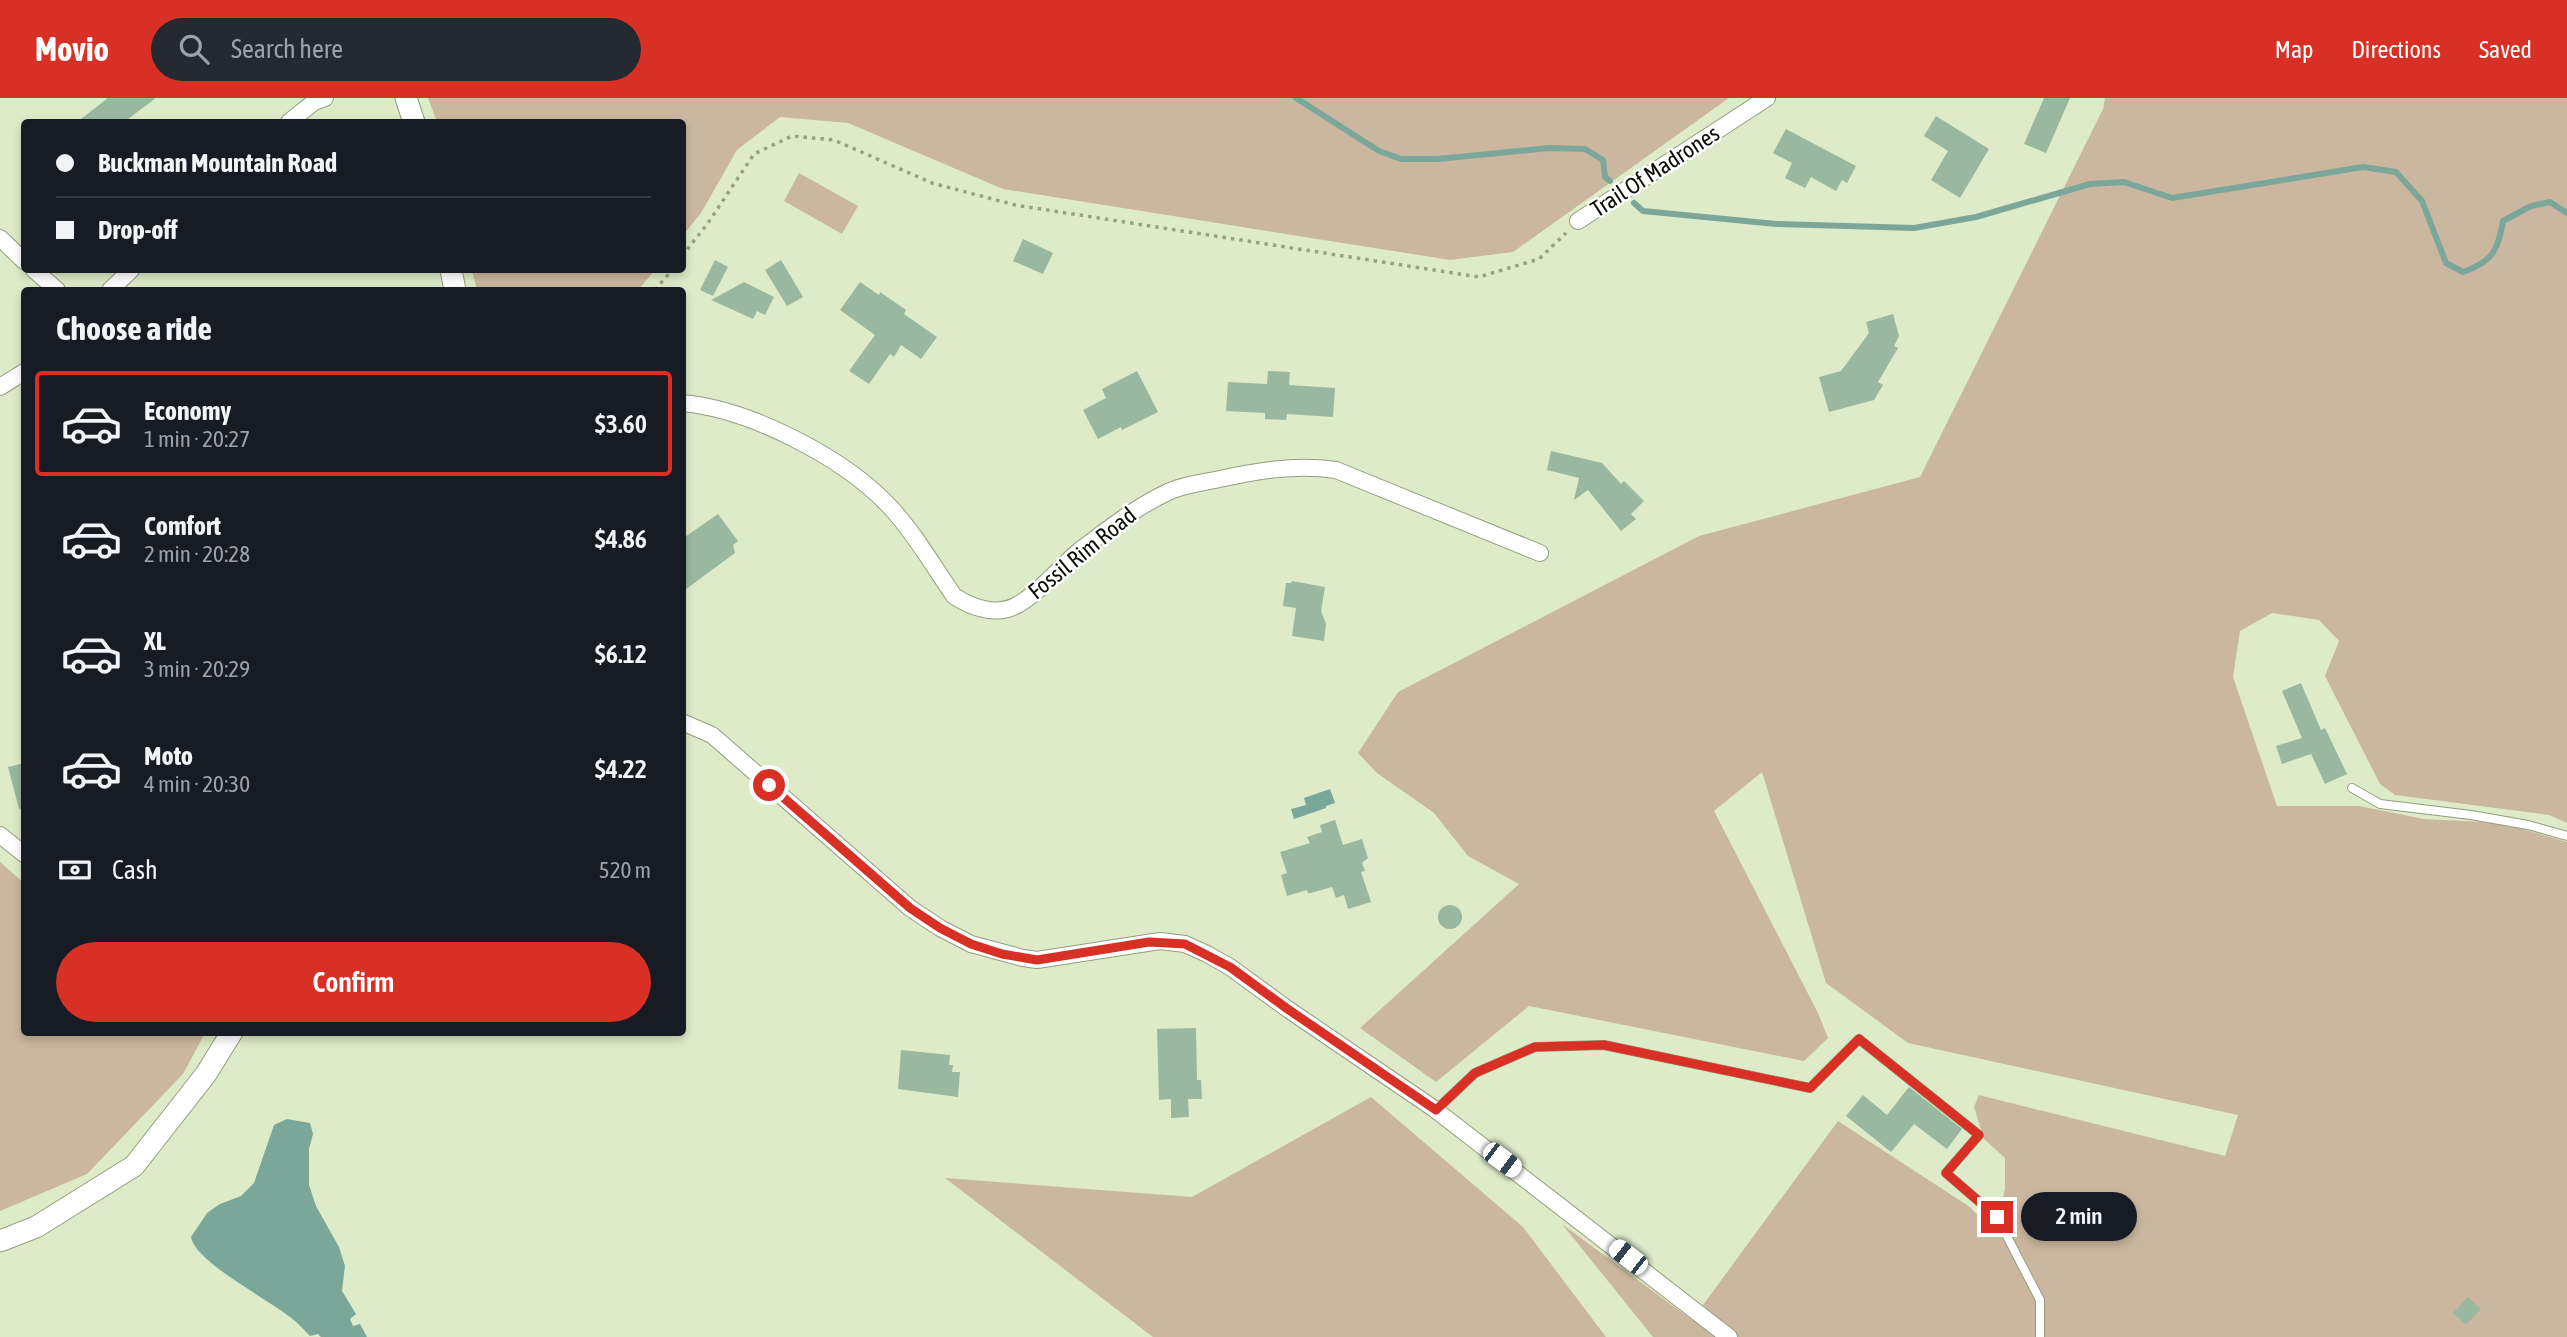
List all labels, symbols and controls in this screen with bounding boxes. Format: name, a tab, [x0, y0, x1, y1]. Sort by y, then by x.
search box	[151, 18, 641, 81]
text: Movio	[35, 30, 109, 68]
icon: search	[175, 30, 213, 68]
text: Search here	[231, 34, 343, 64]
text: Map	[2275, 36, 2313, 63]
text: Directions	[2351, 36, 2441, 63]
text: Saved	[2479, 36, 2532, 63]
street label: Trail Of Madrones	[1586, 120, 1724, 222]
text: Buckman Mountain Road	[98, 148, 337, 178]
text: Drop-off	[98, 215, 178, 245]
text: Choose a ride	[56, 310, 212, 347]
icon: car	[60, 392, 123, 455]
text: Economy	[144, 396, 231, 426]
text: $3.60	[595, 409, 647, 439]
text: 1 min · 20:27	[144, 426, 250, 452]
street label: Fossil Rim Road	[1023, 502, 1141, 604]
icon: car	[60, 507, 123, 570]
text: Comfort	[144, 511, 221, 541]
text: $4.86	[595, 524, 647, 554]
text: 2 min · 20:28	[144, 541, 250, 567]
icon: car	[60, 622, 123, 685]
text: XL	[144, 626, 166, 656]
text: $6.12	[595, 639, 647, 669]
text: 3 min · 20:29	[144, 656, 250, 682]
icon: car	[60, 737, 123, 800]
text: Moto	[144, 741, 193, 771]
text: $4.22	[595, 754, 647, 784]
route start	[753, 769, 785, 801]
text: 4 min · 20:30	[144, 771, 250, 797]
icon: cash	[56, 851, 94, 889]
text: Cash	[112, 855, 158, 885]
text: 520 m	[599, 857, 651, 883]
button: Confirm	[56, 942, 651, 1022]
car	[1479, 1139, 1526, 1181]
callout: 2 min	[2022, 1192, 2137, 1242]
route end	[1981, 1201, 2013, 1233]
text: 2 min	[2056, 1203, 2102, 1229]
car	[1605, 1236, 1652, 1278]

